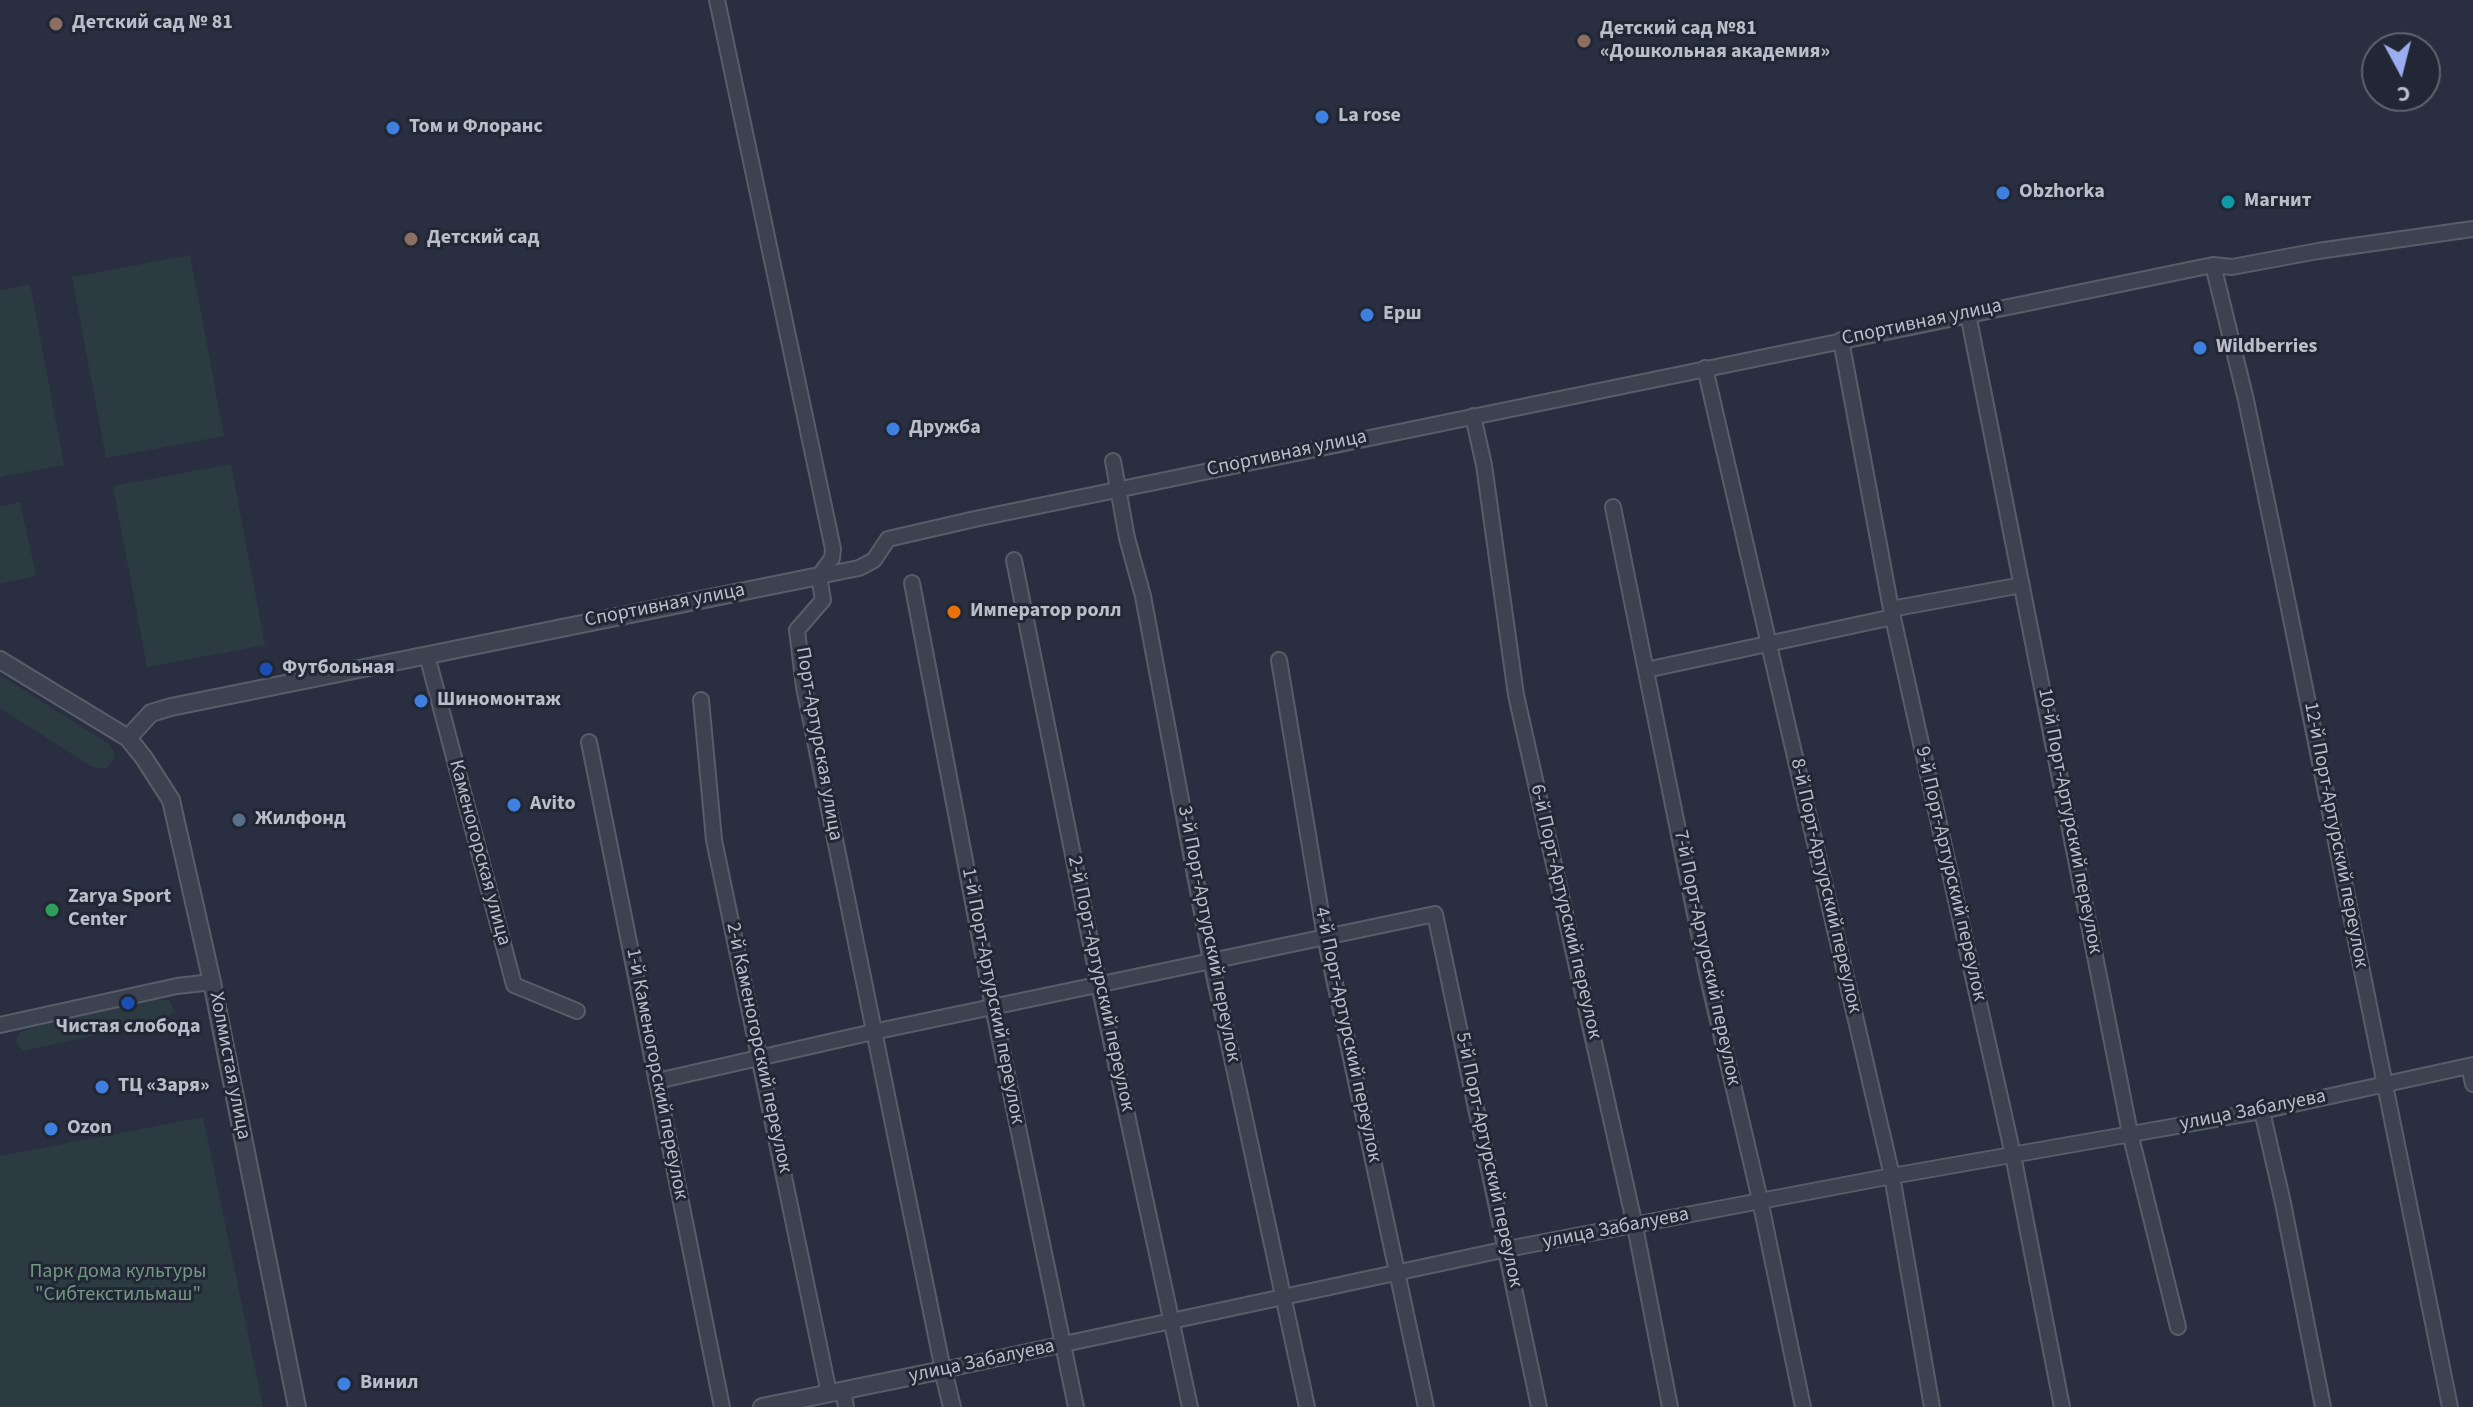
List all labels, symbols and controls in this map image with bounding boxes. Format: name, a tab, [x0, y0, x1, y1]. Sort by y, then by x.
place label: Детский сад № 81	[72, 12, 233, 36]
marker: Детский сад № 81	[47, 15, 65, 33]
place label: Детский сад №81 «Дошкольная академия»	[1600, 18, 1830, 65]
marker: Детский сад №81 «Дошкольная академия»	[1575, 32, 1593, 50]
north arrow	[2361, 32, 2441, 112]
text: С	[2395, 77, 2412, 110]
place label: La rose	[1338, 105, 1401, 129]
marker: La rose	[1313, 108, 1331, 126]
place label: Том и Флоранс	[409, 116, 543, 140]
marker: Том и Флоранс	[384, 119, 402, 137]
place label: Obzhorka	[2019, 181, 2105, 205]
marker: Obzhorka	[1994, 184, 2012, 202]
place label: Магнит	[2244, 190, 2312, 214]
marker: Магнит	[2219, 193, 2237, 211]
place label: Детский сад	[427, 227, 539, 251]
marker: Детский сад	[402, 230, 420, 248]
street label: Спортивная улица	[1840, 294, 2004, 352]
place label: Ерш	[1383, 303, 1421, 327]
marker: Ерш	[1358, 306, 1376, 324]
place label: Wildberries	[2216, 336, 2317, 360]
marker: Wildberries	[2191, 339, 2209, 357]
place label: Дружба	[909, 417, 981, 441]
marker: Дружба	[884, 420, 902, 438]
street label: Спортивная улица	[1205, 425, 1369, 483]
street label: Спортивная улица	[583, 579, 747, 633]
place label: Император ролл	[970, 600, 1122, 624]
marker: Император ролл	[945, 603, 963, 621]
street label: Порт-Артурская улица	[789, 645, 847, 843]
place label: Футбольная	[282, 657, 395, 681]
marker: Футбольная	[257, 660, 275, 678]
street label: 10-й Порт-Артурский переулок	[2031, 686, 2107, 956]
place label: Шиномонтаж	[437, 689, 561, 713]
marker: Шиномонтаж	[412, 692, 430, 710]
street label: 12-й Порт-Артурский переулок	[2297, 700, 2373, 970]
street label: 9-й Порт-Артурский переулок	[1909, 744, 1991, 1004]
street label: 8-й Порт-Артурский переулок	[1784, 756, 1866, 1016]
street label: Каменогорская улица	[443, 758, 515, 948]
street label: 6-й Порт-Артурский переулок	[1524, 782, 1606, 1042]
place label: Avito	[530, 793, 576, 817]
marker: Avito	[505, 796, 523, 814]
street label: 3-й Порт-Артурский переулок	[1171, 804, 1245, 1064]
place label: Жилфонд	[255, 808, 346, 832]
marker: Жилфонд	[230, 811, 248, 829]
street label: 7-й Порт-Артурский переулок	[1667, 828, 1745, 1088]
street label: 2-й Порт-Артурский переулок	[1061, 854, 1139, 1114]
street label: 1-й Порт-Артурский переулок	[955, 866, 1029, 1126]
place label: Zarya Sport Center	[68, 886, 171, 933]
marker: Zarya Sport Center	[43, 901, 61, 919]
street label: 4-й Порт-Артурский переулок	[1308, 905, 1386, 1165]
street label: 2-й Каменогорский переулок	[720, 921, 796, 1175]
street label: 1-й Каменогорский переулок	[620, 946, 692, 1202]
street label: Холмистая улица	[203, 990, 255, 1142]
marker: Чистая слобода	[119, 994, 137, 1012]
place label: Чистая слобода	[56, 1016, 200, 1040]
street label: 5-й Порт-Артурский переулок	[1449, 1030, 1527, 1290]
place label: ТЦ «Заря»	[118, 1075, 210, 1099]
marker: ТЦ «Заря»	[93, 1078, 111, 1096]
street label: улица Забалуева	[2178, 1085, 2328, 1137]
place label: Ozon	[67, 1117, 112, 1141]
marker: Ozon	[42, 1120, 60, 1138]
street label: улица Забалуева	[1541, 1203, 1691, 1255]
park label: Парк дома культуры "Сибтекстильмаш"	[29, 1261, 207, 1308]
street label: улица Забалуева	[907, 1335, 1057, 1389]
place label: Винил	[360, 1372, 419, 1396]
marker: Винил	[335, 1375, 353, 1393]

